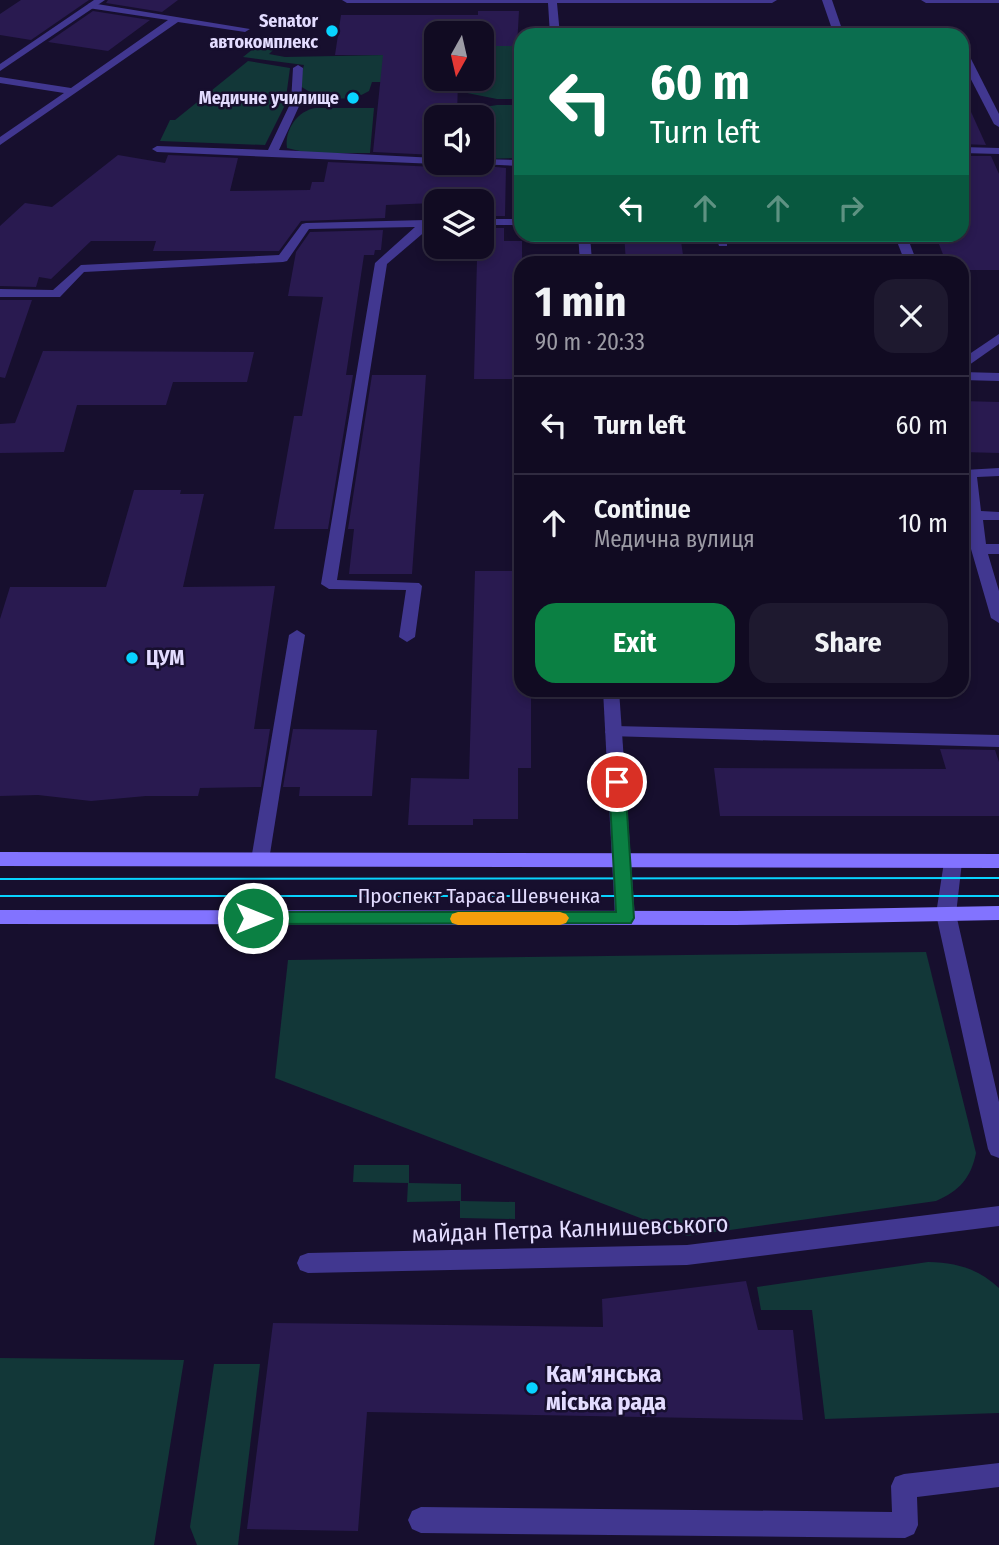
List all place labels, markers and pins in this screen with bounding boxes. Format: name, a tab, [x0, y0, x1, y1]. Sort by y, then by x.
place label: Senator автокомплекс	[209, 10, 318, 53]
marker: Senator автокомплекс	[324, 23, 340, 39]
place label: Медичне училище	[199, 87, 339, 109]
marker: Медичне училище	[345, 90, 361, 106]
place label: ЦУМ	[146, 645, 184, 671]
marker: ЦУМ	[124, 650, 140, 666]
pin	[587, 752, 647, 812]
place label: Кам'янська міська рада	[546, 1360, 666, 1416]
marker: Кам'янська міська рада	[524, 1380, 540, 1396]

